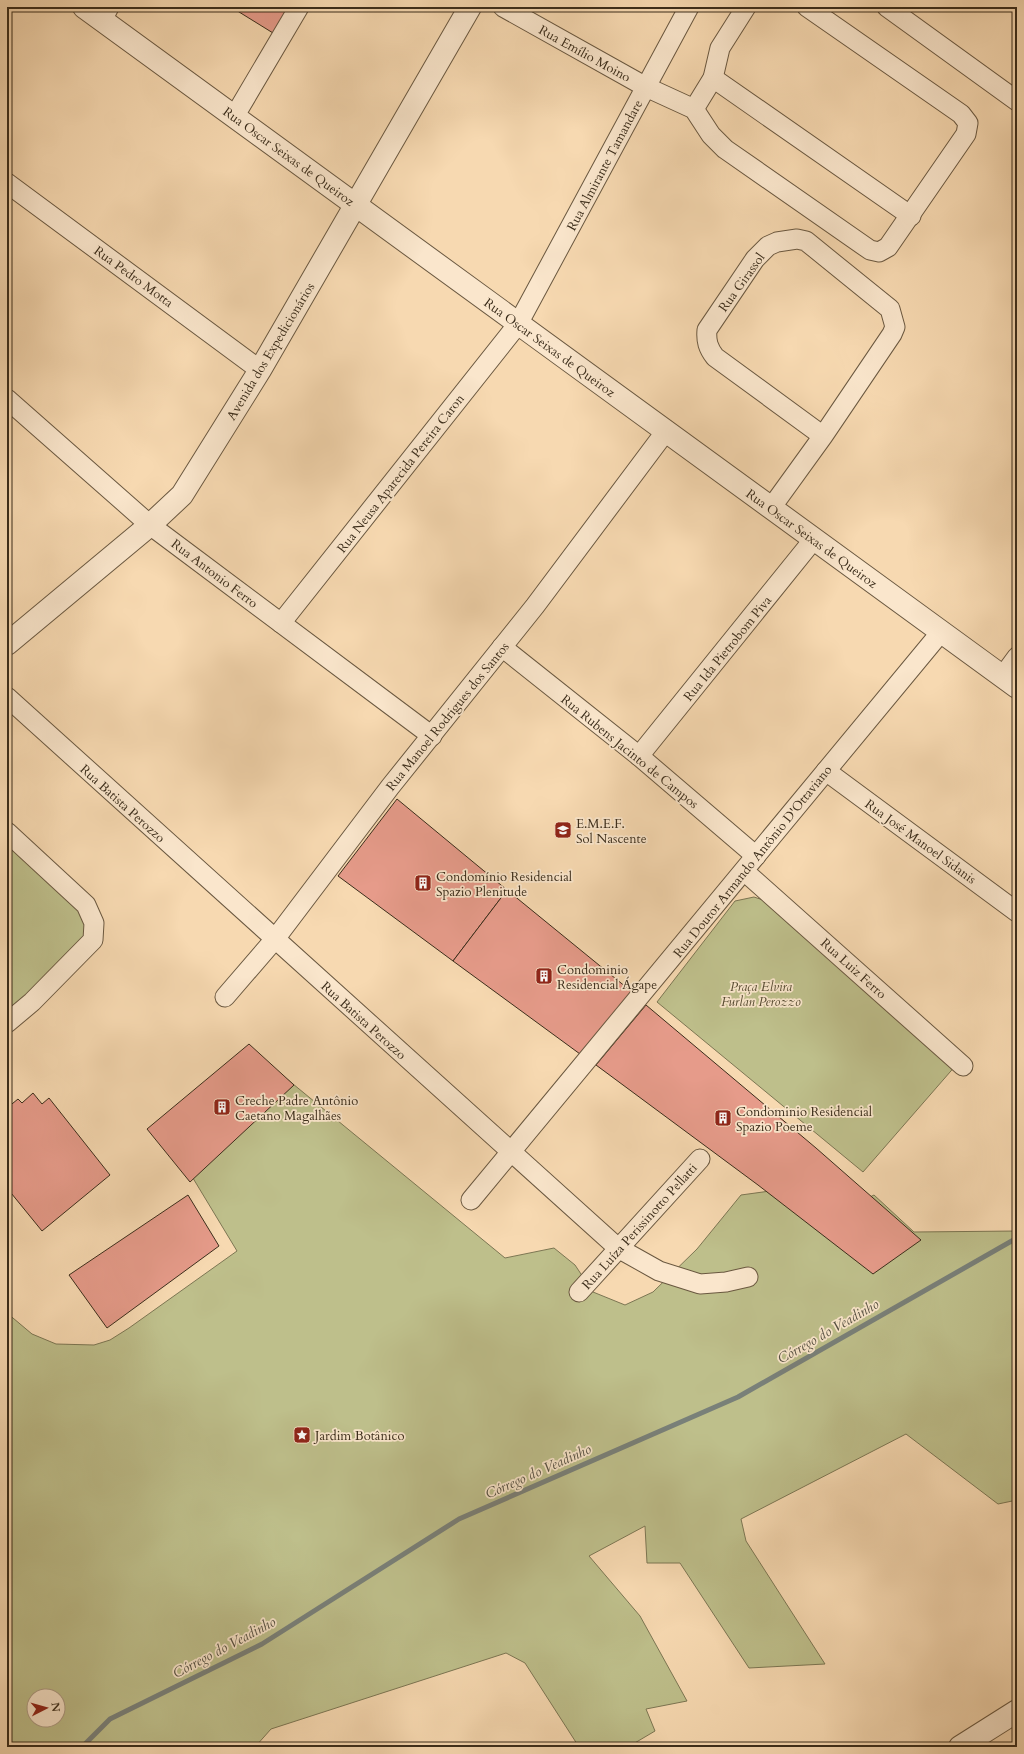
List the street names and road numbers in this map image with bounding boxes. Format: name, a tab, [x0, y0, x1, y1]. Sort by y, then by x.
street label: Rua Emílio Moino	[535, 21, 634, 87]
street label: Rua Almirante Tamandare	[563, 97, 647, 234]
street label: Rua Oscar Seixas de Queiroz	[219, 103, 358, 211]
street label: Rua Pedro Motta	[90, 242, 177, 312]
street label: Rua Girassol	[714, 249, 770, 316]
street label: Avenida dos Expedicionários	[222, 279, 319, 424]
street label: Rua Oscar Seixas de Queiroz	[480, 294, 619, 402]
street label: Rua Neusa Aparecida Pereira Caron	[333, 390, 469, 557]
street label: Rua Oscar Seixas de Queiroz	[742, 485, 881, 593]
street label: Rua Antonio Ferro	[167, 535, 262, 612]
street label: Rua Ida Pietrobom Piva	[680, 592, 776, 705]
street label: Rua Manoel Rodrigues dos Santos	[382, 638, 513, 795]
street label: Rua Rubens Jacinto de Campos	[557, 691, 702, 813]
street label: Rua Batista Perozzo	[76, 761, 169, 847]
street label: Rua Doutor Armando Antônio D'Ottaviano	[669, 762, 836, 962]
street label: Rua José Manoel Sidanis	[861, 795, 980, 888]
street label: Rua Luiz Ferro	[816, 934, 890, 1003]
street label: Rua Batista Perozzo	[317, 978, 410, 1064]
street label: Rua Luíza Perissinotto Pellatti	[578, 1159, 702, 1294]

